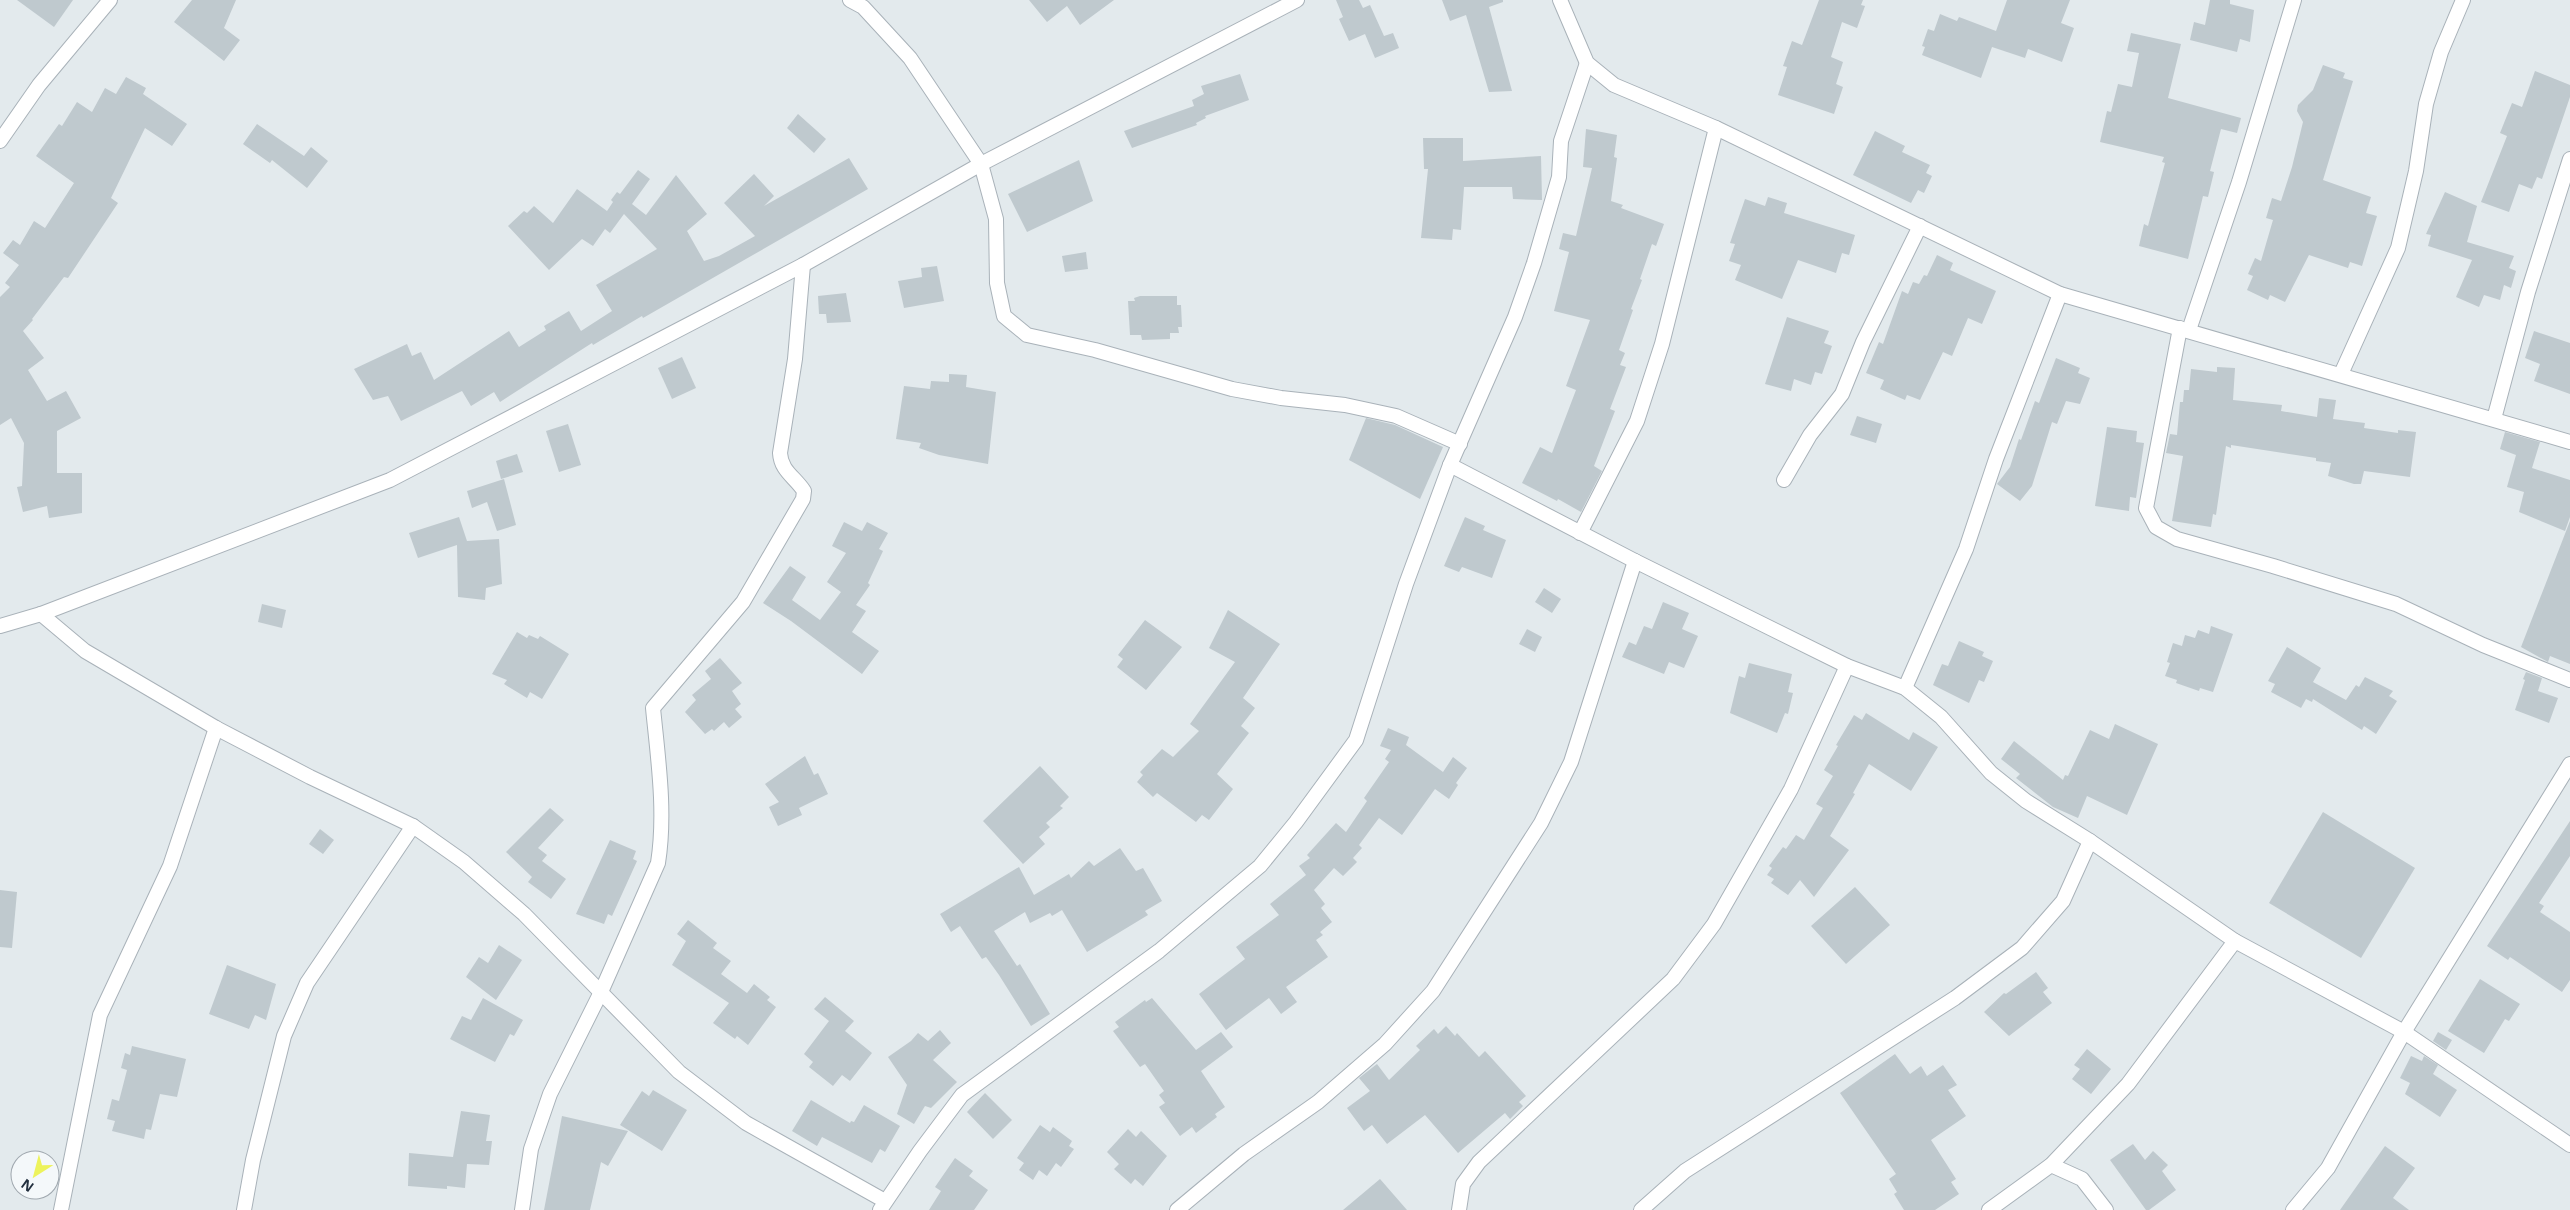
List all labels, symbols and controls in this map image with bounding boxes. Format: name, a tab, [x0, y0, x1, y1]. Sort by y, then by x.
north arrow	[10, 1150, 60, 1200]
text: N	[17, 1175, 37, 1197]

